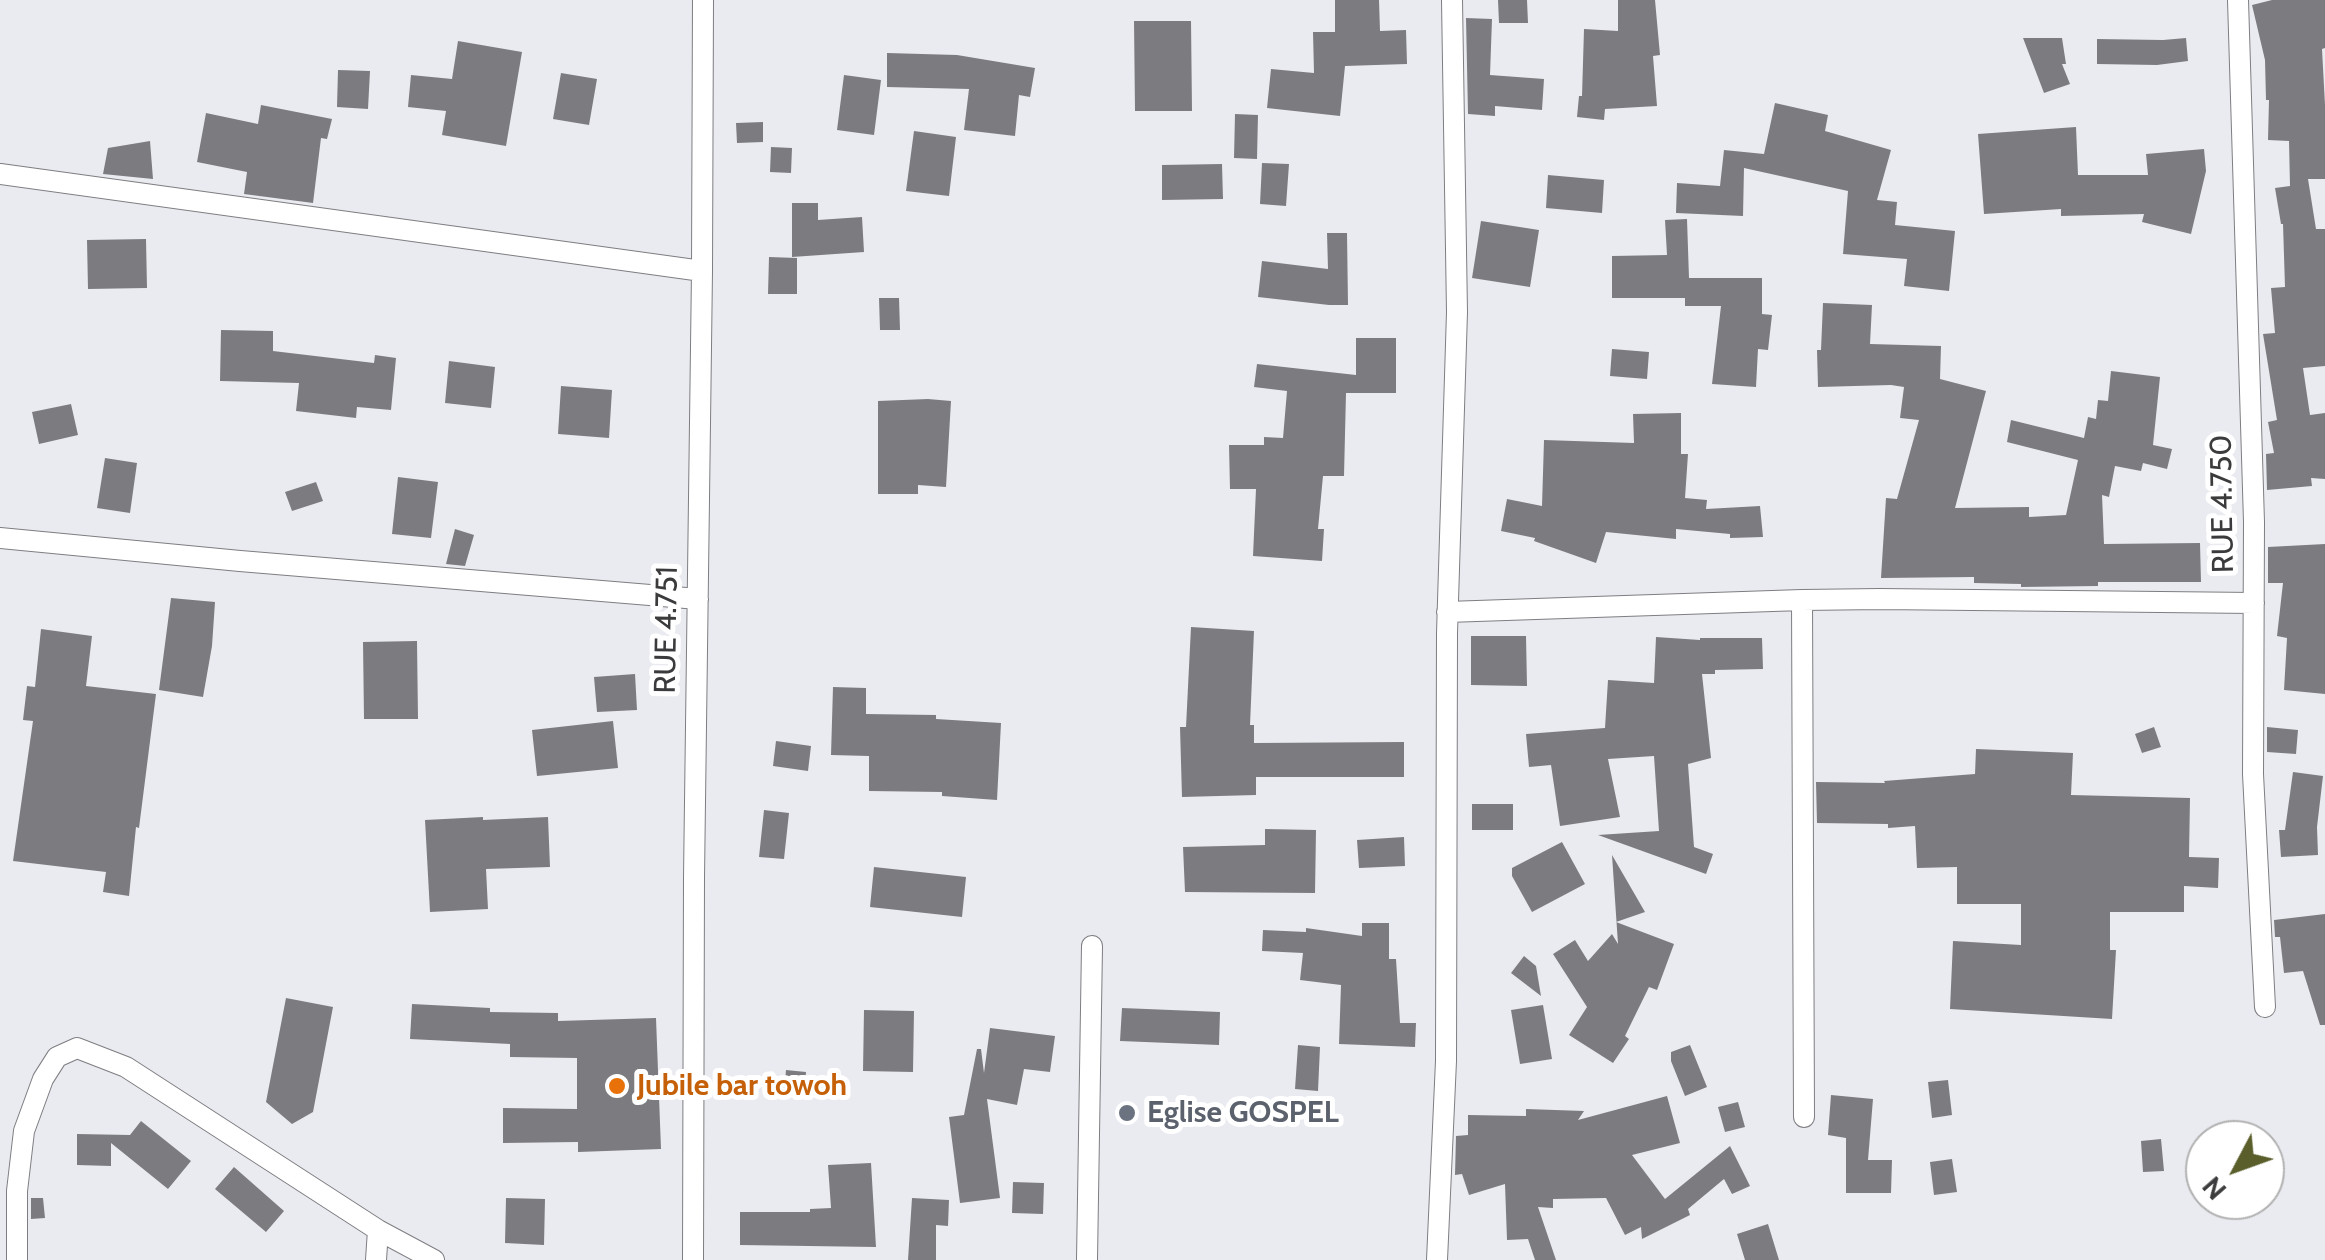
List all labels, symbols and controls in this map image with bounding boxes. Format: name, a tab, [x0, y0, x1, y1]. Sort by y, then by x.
street label: RUE 4.750	[2204, 434, 2242, 574]
street label: RUE 4.751	[648, 566, 686, 694]
place label: Jubile bar towoh	[637, 1068, 847, 1104]
marker: Jubile bar towoh	[606, 1075, 628, 1097]
place label: Eglise GOSPEL	[1147, 1095, 1339, 1131]
marker: Eglise GOSPEL	[1116, 1102, 1138, 1124]
north arrow	[2185, 1120, 2285, 1220]
text: N	[2195, 1170, 2233, 1207]

